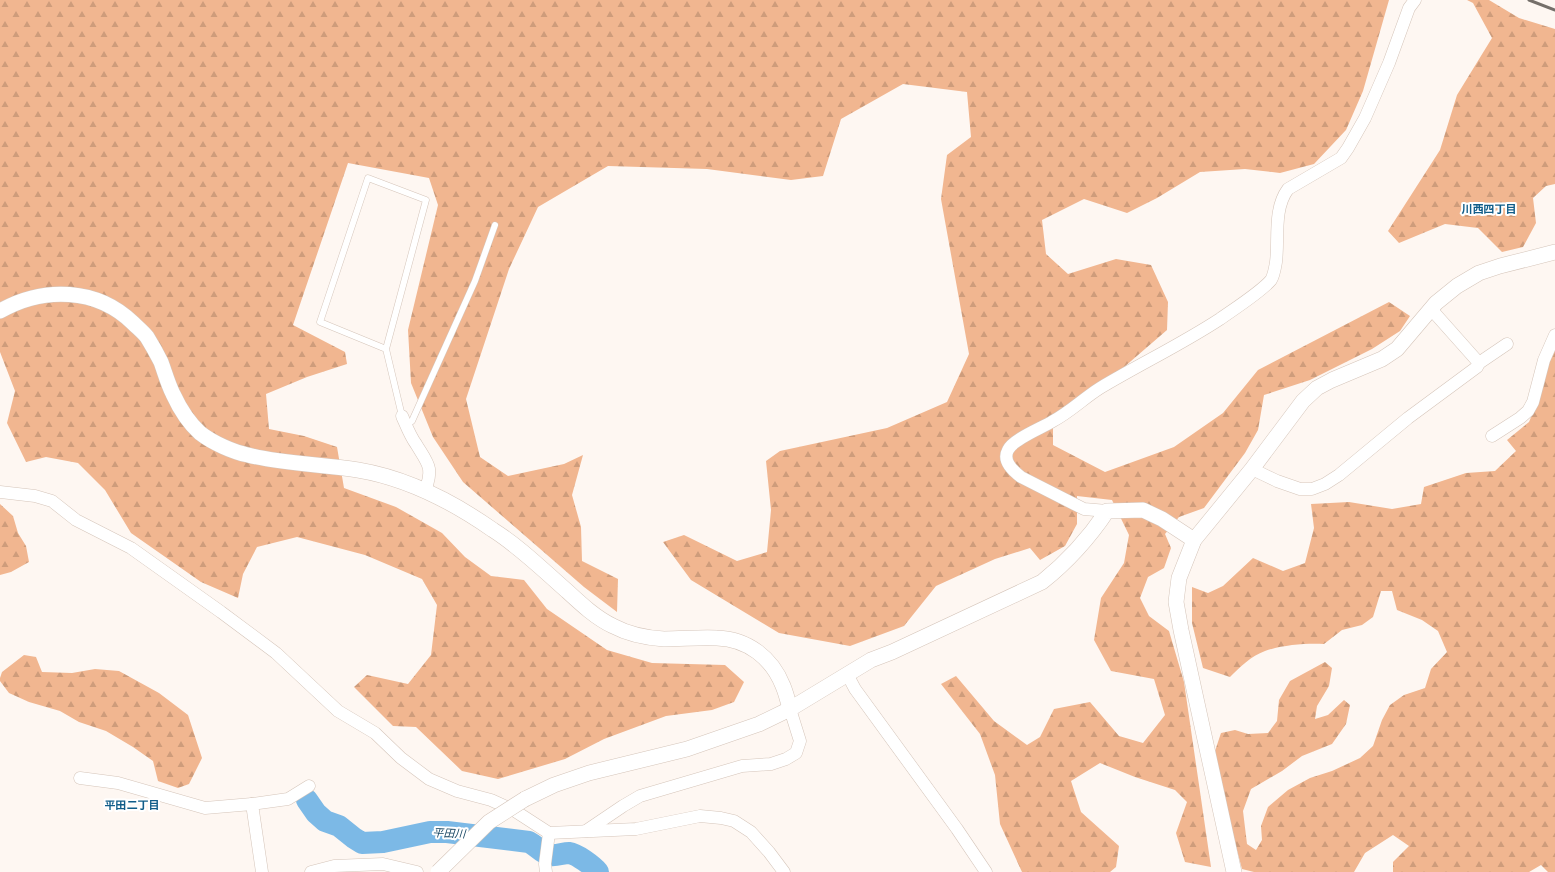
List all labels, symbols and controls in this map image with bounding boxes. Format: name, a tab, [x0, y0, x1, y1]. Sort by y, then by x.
district label: 川西四丁目	[1462, 202, 1517, 216]
district label: 平田二丁目	[105, 798, 160, 812]
water label: 平田川	[432, 825, 467, 841]

